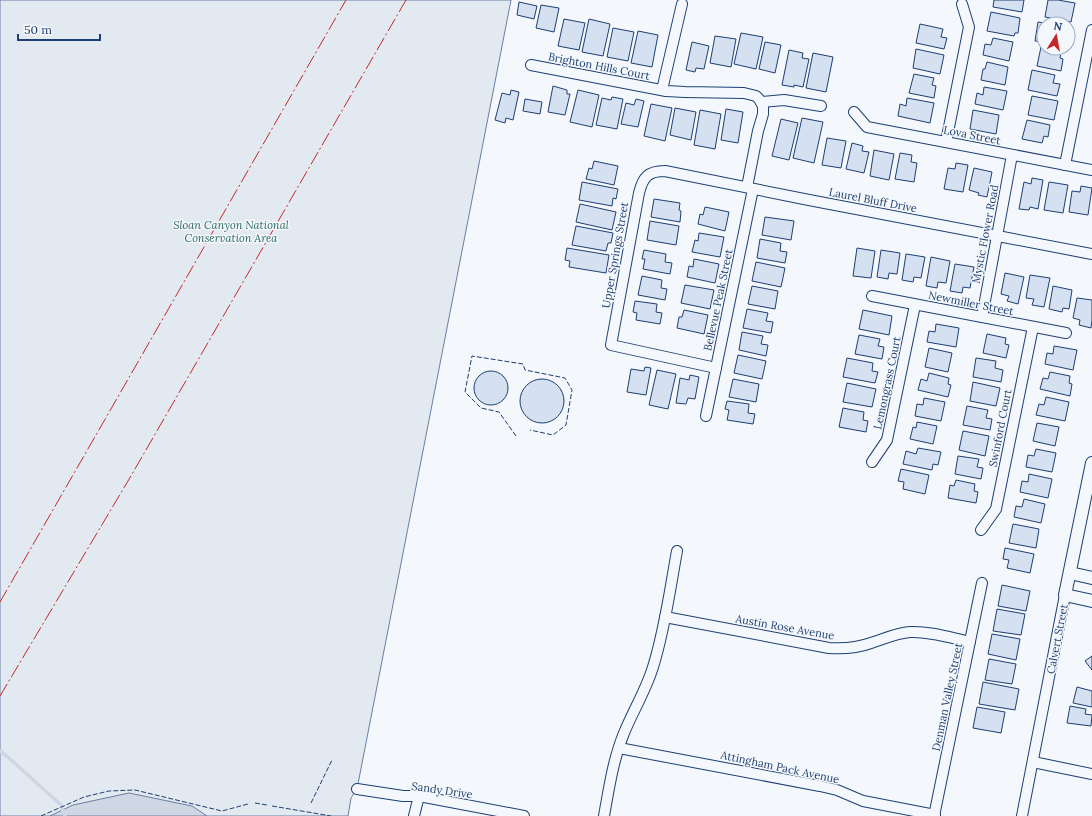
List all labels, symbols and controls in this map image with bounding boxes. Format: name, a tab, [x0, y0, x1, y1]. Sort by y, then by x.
scale bar	[18, 16, 100, 42]
north arrow	[1036, 16, 1076, 56]
text: N	[1052, 18, 1064, 34]
text: 50 m	[24, 22, 52, 37]
street label: Brighton Hills Court	[547, 49, 652, 83]
street label: Lova Street	[942, 123, 1003, 148]
street label: Mystic Flower Road	[969, 183, 1002, 284]
street label: Laurel Bluff Drive	[828, 185, 918, 215]
street label: Upper Springs Street	[599, 200, 631, 309]
park label: Sloan Canyon National Conservation Area	[173, 218, 289, 245]
street label: Bellevue Peak Street	[700, 247, 736, 352]
street label: Newmiller Street	[927, 288, 1016, 318]
street label: Lemongrass Court	[870, 335, 904, 431]
street label: Swinford Court	[986, 387, 1015, 468]
street label: Calvert Street	[1043, 602, 1071, 675]
street label: Austin Rose Avenue	[734, 611, 835, 643]
street label: Denman Valley Street	[929, 641, 965, 752]
street label: Attingham Pack Avenue	[718, 747, 841, 786]
street label: Sandy Drive	[411, 779, 473, 801]

